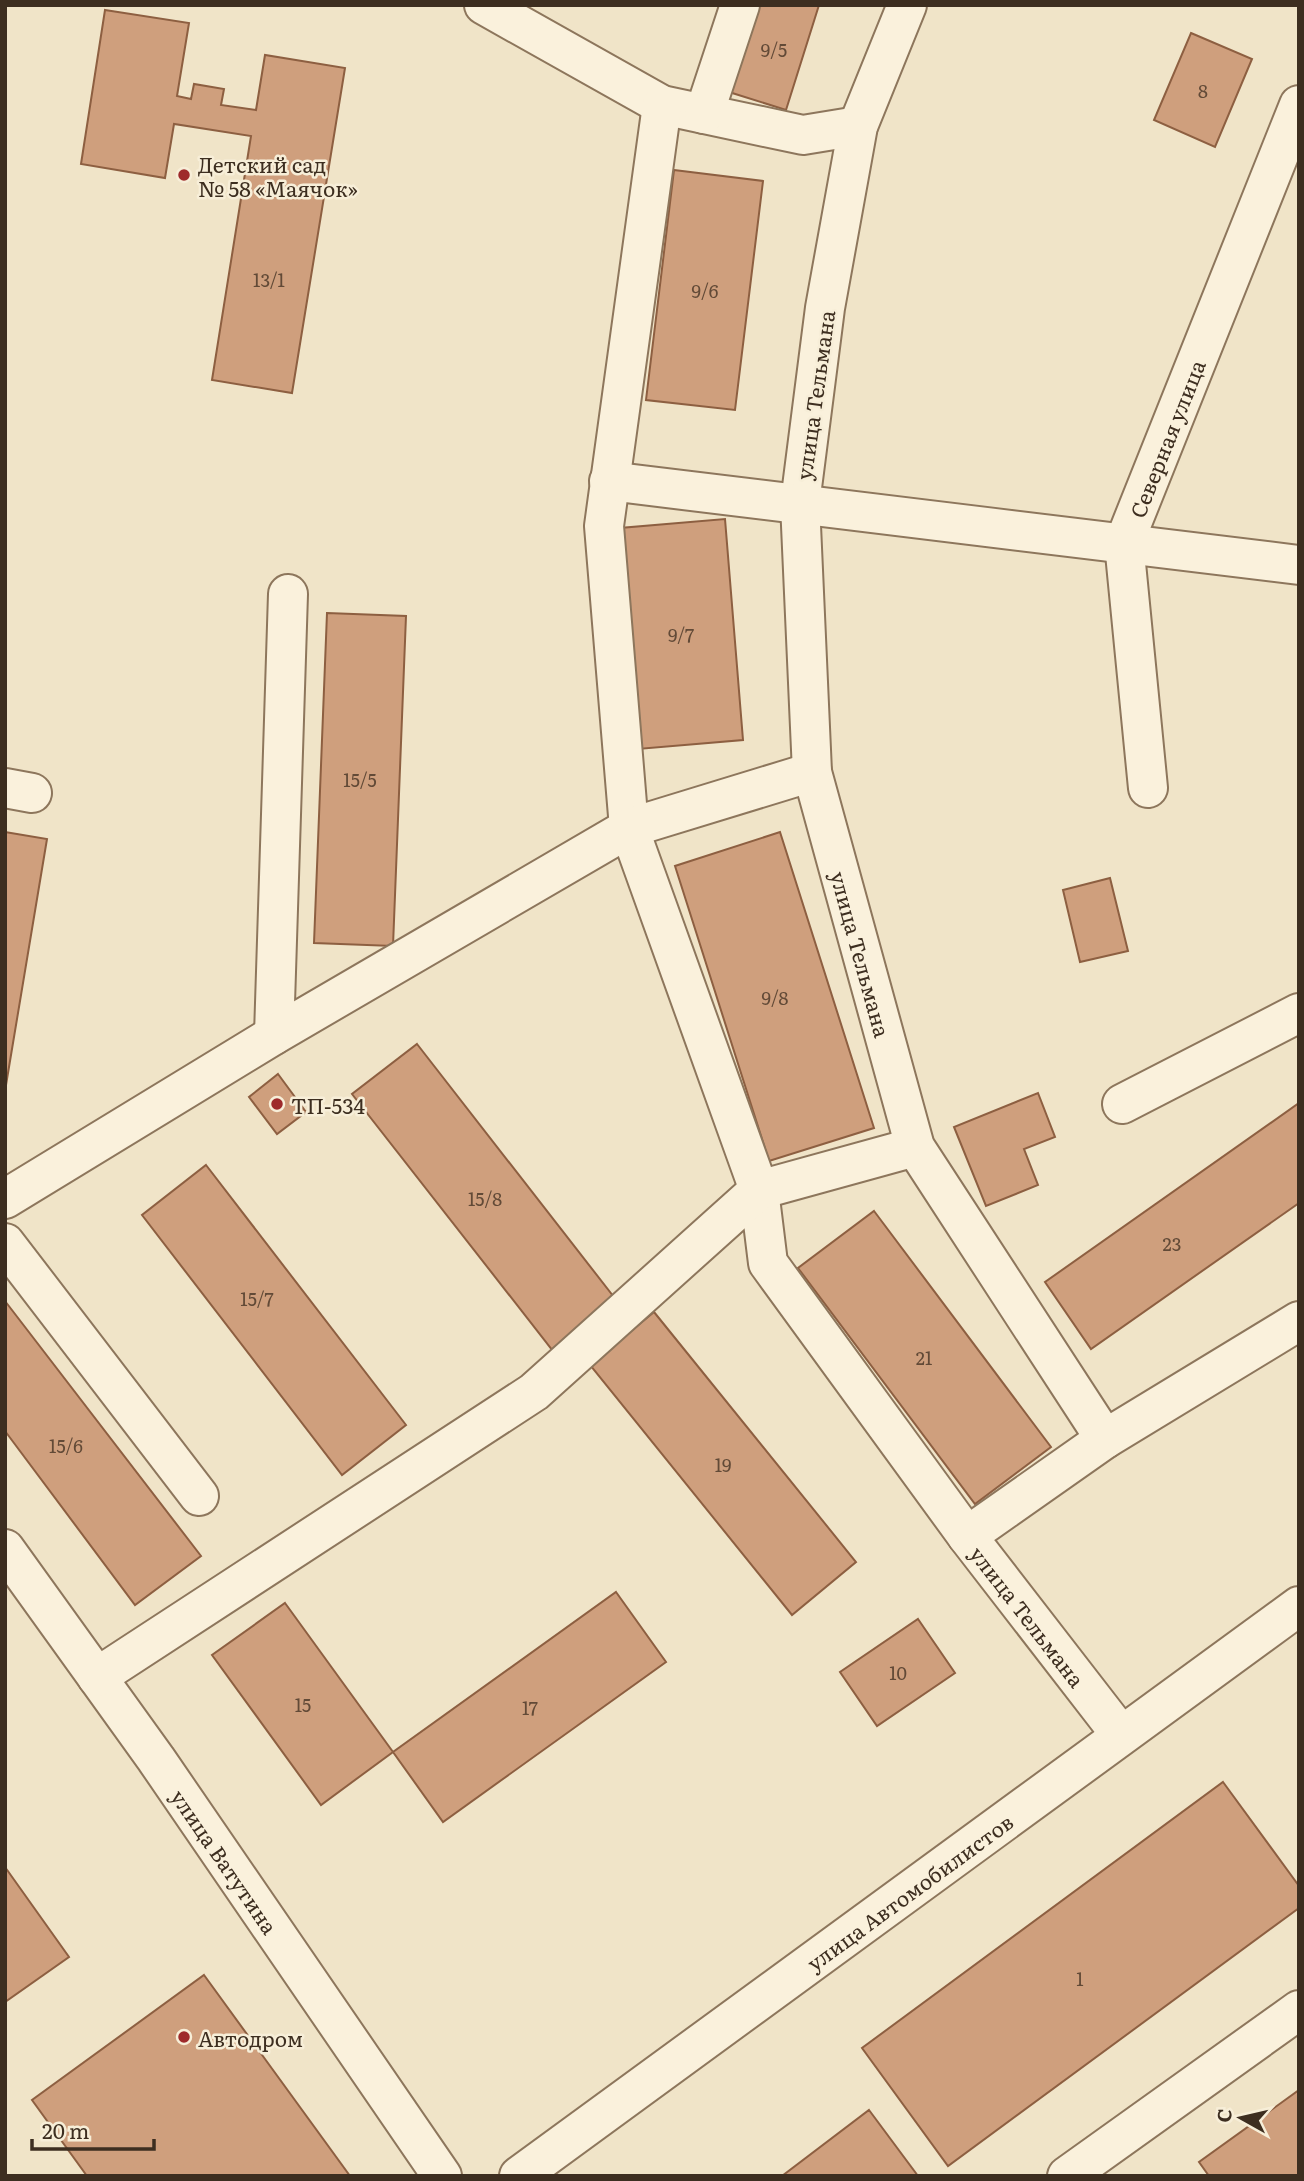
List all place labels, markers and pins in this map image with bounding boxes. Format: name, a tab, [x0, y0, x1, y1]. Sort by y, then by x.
place label: Детский сад № 58 «Маячок»	[198, 148, 358, 203]
marker: Детский сад № 58 «Маячок»	[176, 167, 192, 183]
place label: ТП-534	[291, 1089, 365, 1120]
marker: ТП-534	[269, 1096, 285, 1112]
place label: Автодром	[198, 2022, 303, 2053]
marker: Автодром	[176, 2029, 192, 2045]

